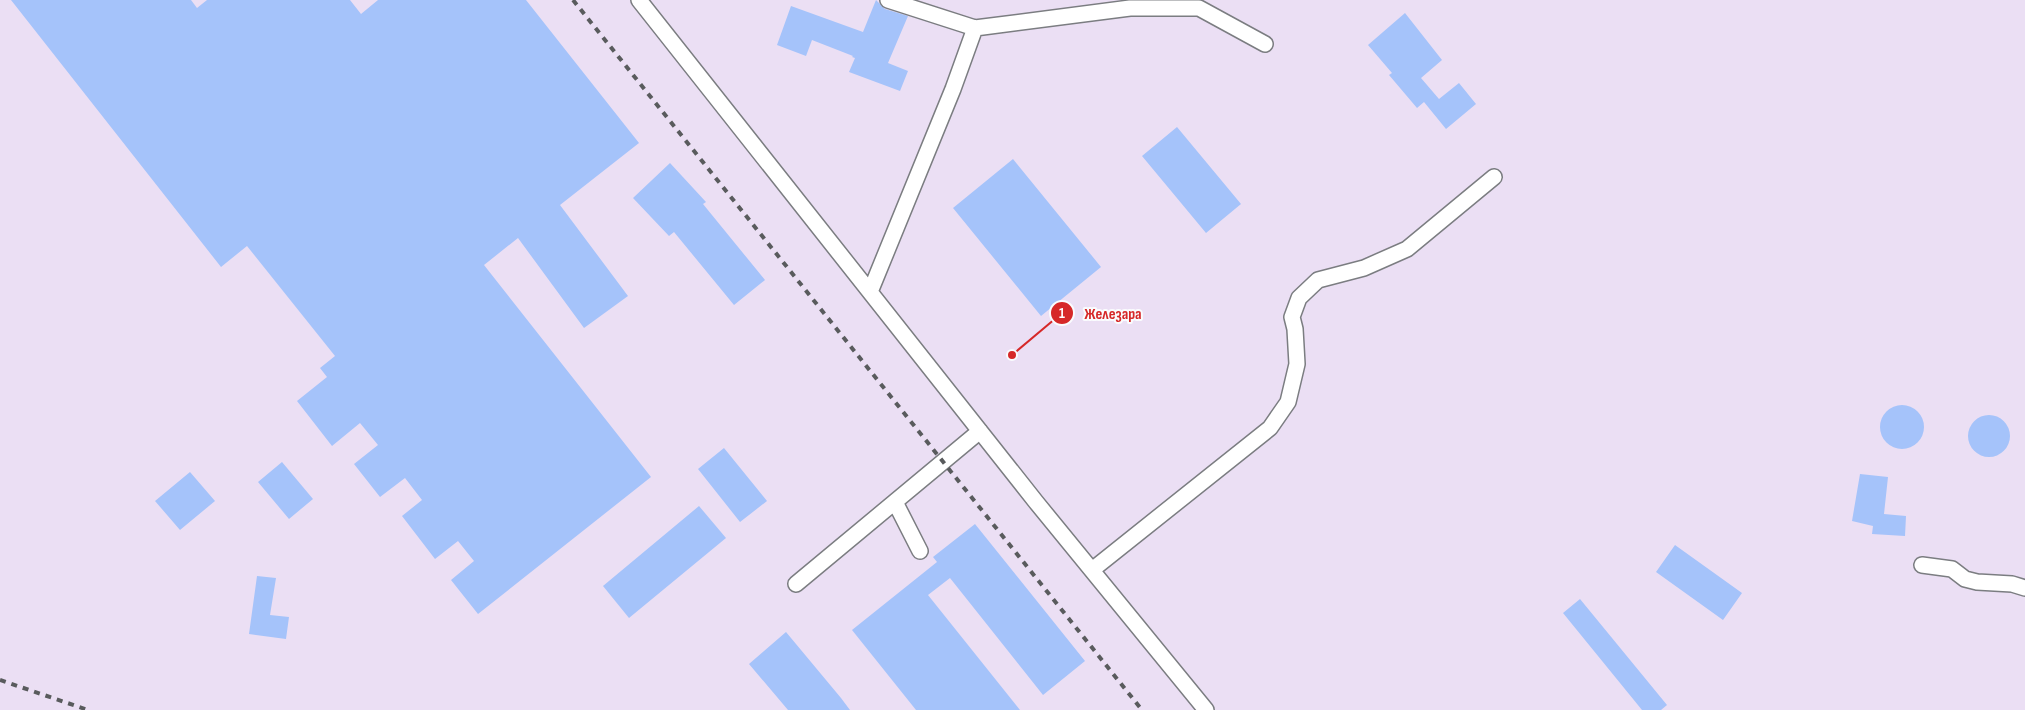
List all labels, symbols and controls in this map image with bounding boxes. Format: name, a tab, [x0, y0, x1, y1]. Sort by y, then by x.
callout: Железара	[1050, 297, 1152, 328]
text: 1	[1059, 304, 1065, 323]
text: Железара	[1084, 305, 1142, 324]

